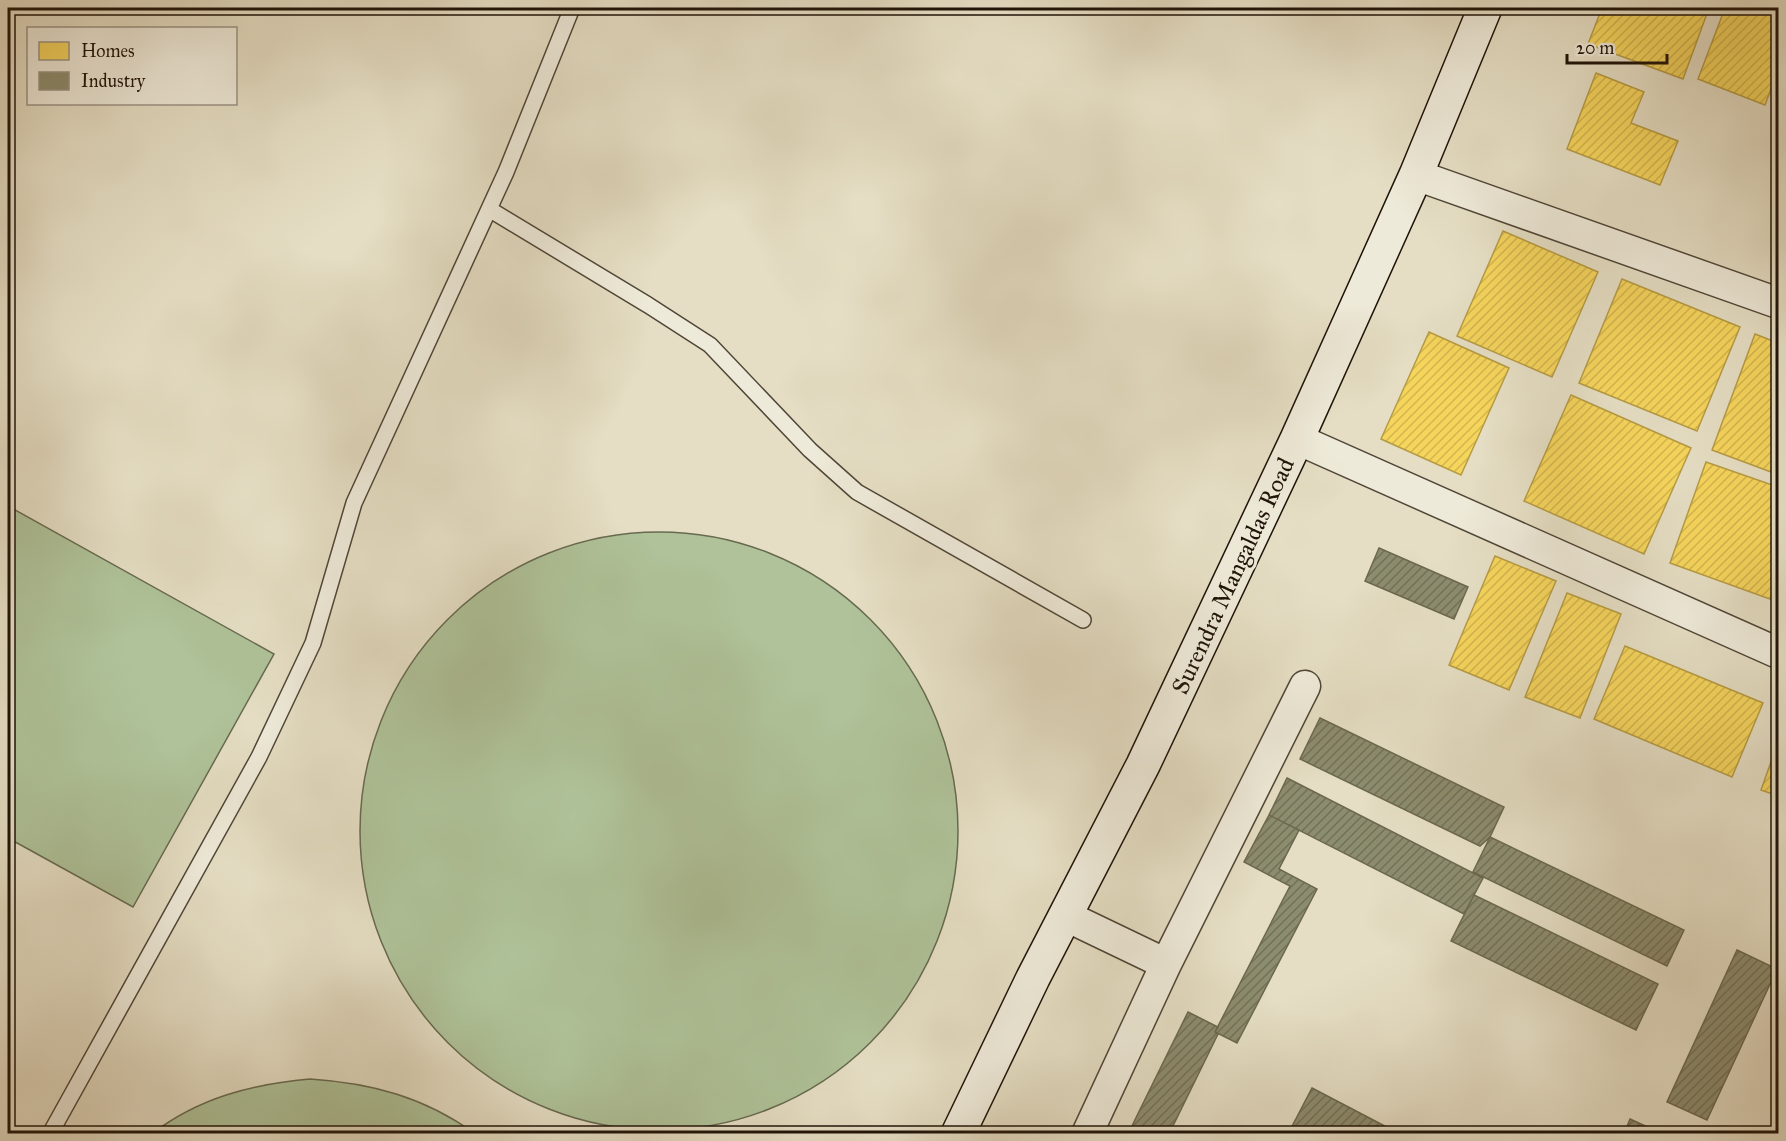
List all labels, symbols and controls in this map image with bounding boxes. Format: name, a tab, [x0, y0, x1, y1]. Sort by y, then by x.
legend	[27, 27, 237, 105]
scale bar	[1567, 27, 1668, 65]
text: 20 m	[1576, 37, 1614, 59]
text: Homes	[81, 40, 135, 62]
text: Industry	[81, 70, 146, 92]
street label: Surendra Mangaldas Road	[1165, 453, 1301, 699]

